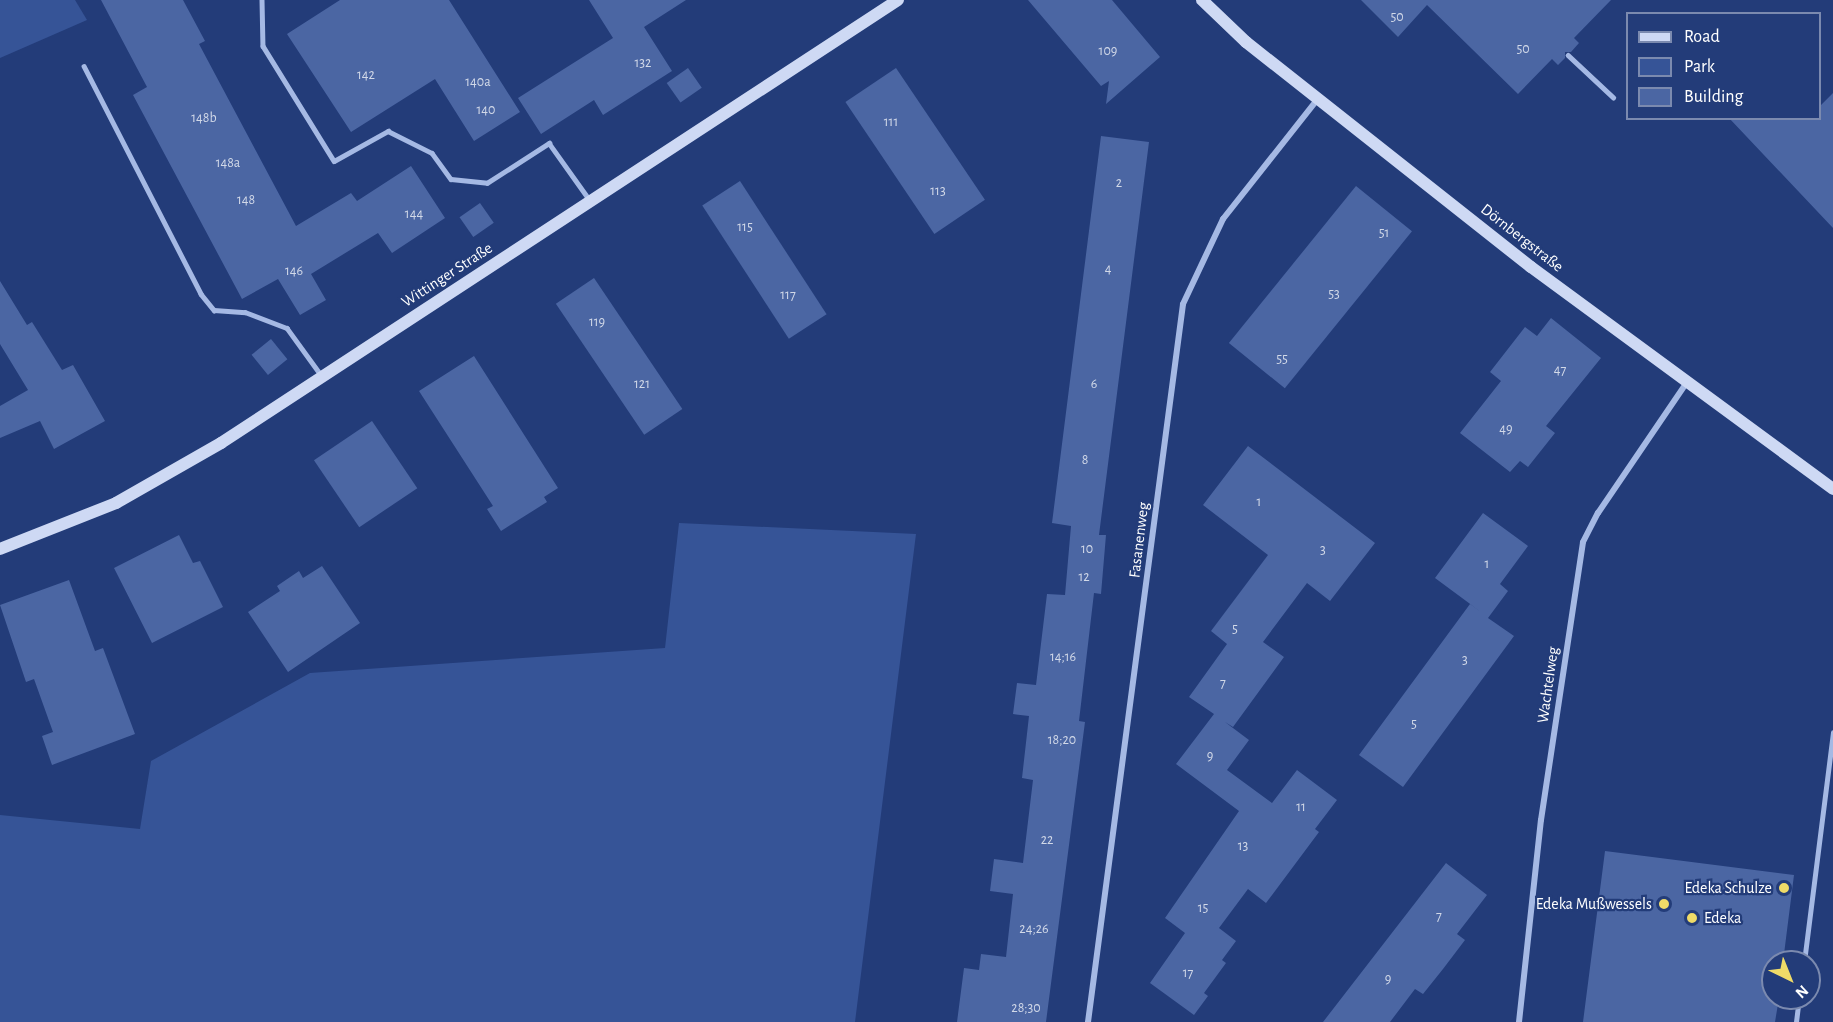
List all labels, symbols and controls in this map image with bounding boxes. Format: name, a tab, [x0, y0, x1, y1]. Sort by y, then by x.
house number: 50	[1390, 9, 1404, 25]
legend	[1626, 12, 1821, 120]
text: Road	[1684, 28, 1720, 46]
house number: 50	[1516, 41, 1530, 57]
house number: 109	[1099, 43, 1117, 59]
house number: 132	[635, 55, 651, 71]
text: Park	[1684, 58, 1715, 76]
house number: 142	[357, 67, 375, 83]
house number: 140a	[465, 74, 491, 90]
text: Building	[1684, 88, 1743, 106]
house number: 140	[477, 102, 495, 118]
house number: 148b	[191, 110, 217, 126]
house number: 111	[884, 114, 898, 130]
house number: 148a	[216, 155, 240, 171]
house number: 2	[1116, 175, 1122, 191]
house number: 113	[930, 183, 946, 199]
house number: 148	[237, 192, 255, 208]
street label: Dörnbergstraße	[1477, 200, 1567, 276]
house number: 144	[405, 206, 423, 222]
house number: 115	[737, 219, 753, 235]
house number: 51	[1379, 225, 1389, 241]
street label: Wittinger Straße	[398, 238, 496, 312]
house number: 4	[1105, 261, 1111, 277]
house number: 146	[285, 263, 303, 279]
house number: 53	[1328, 286, 1340, 302]
house number: 117	[780, 287, 796, 303]
house number: 119	[589, 314, 605, 330]
house number: 55	[1276, 351, 1288, 367]
house number: 47	[1554, 362, 1566, 378]
house number: 121	[634, 376, 650, 392]
house number: 6	[1091, 376, 1097, 392]
house number: 49	[1499, 421, 1513, 437]
house number: 8	[1082, 452, 1088, 468]
house number: 1	[1257, 494, 1261, 510]
street label: Fasanenweg	[1125, 501, 1153, 579]
house number: 10	[1081, 541, 1093, 557]
house number: 3	[1320, 542, 1326, 558]
house number: 1	[1485, 556, 1489, 572]
house number: 12	[1078, 569, 1090, 585]
house number: 5	[1232, 621, 1238, 637]
street label: Wachtelweg	[1533, 646, 1563, 724]
house number: 14;16	[1050, 649, 1076, 665]
house number: 3	[1462, 652, 1468, 668]
house number: 7	[1220, 675, 1226, 691]
house number: 5	[1411, 716, 1417, 732]
house number: 18;20	[1048, 732, 1076, 748]
house number: 9	[1207, 748, 1213, 764]
house number: 11	[1296, 799, 1306, 815]
house number: 22	[1041, 832, 1053, 848]
house number: 13	[1238, 838, 1248, 854]
place label: Edeka Schulze	[1684, 878, 1772, 898]
marker: Edeka Schulze	[1777, 881, 1791, 895]
place label: Edeka Mußwessels	[1536, 894, 1652, 914]
marker: Edeka Mußwessels	[1657, 897, 1671, 911]
house number: 15	[1198, 900, 1208, 916]
house number: 7	[1436, 908, 1442, 924]
place label: Edeka	[1704, 908, 1741, 928]
marker: Edeka	[1685, 911, 1699, 925]
house number: 24;26	[1019, 921, 1049, 937]
north arrow	[1761, 950, 1821, 1010]
house number: 17	[1183, 965, 1193, 981]
house number: 9	[1385, 971, 1391, 987]
text: N	[1792, 982, 1811, 1001]
house number: 28;30	[1011, 1000, 1041, 1016]

